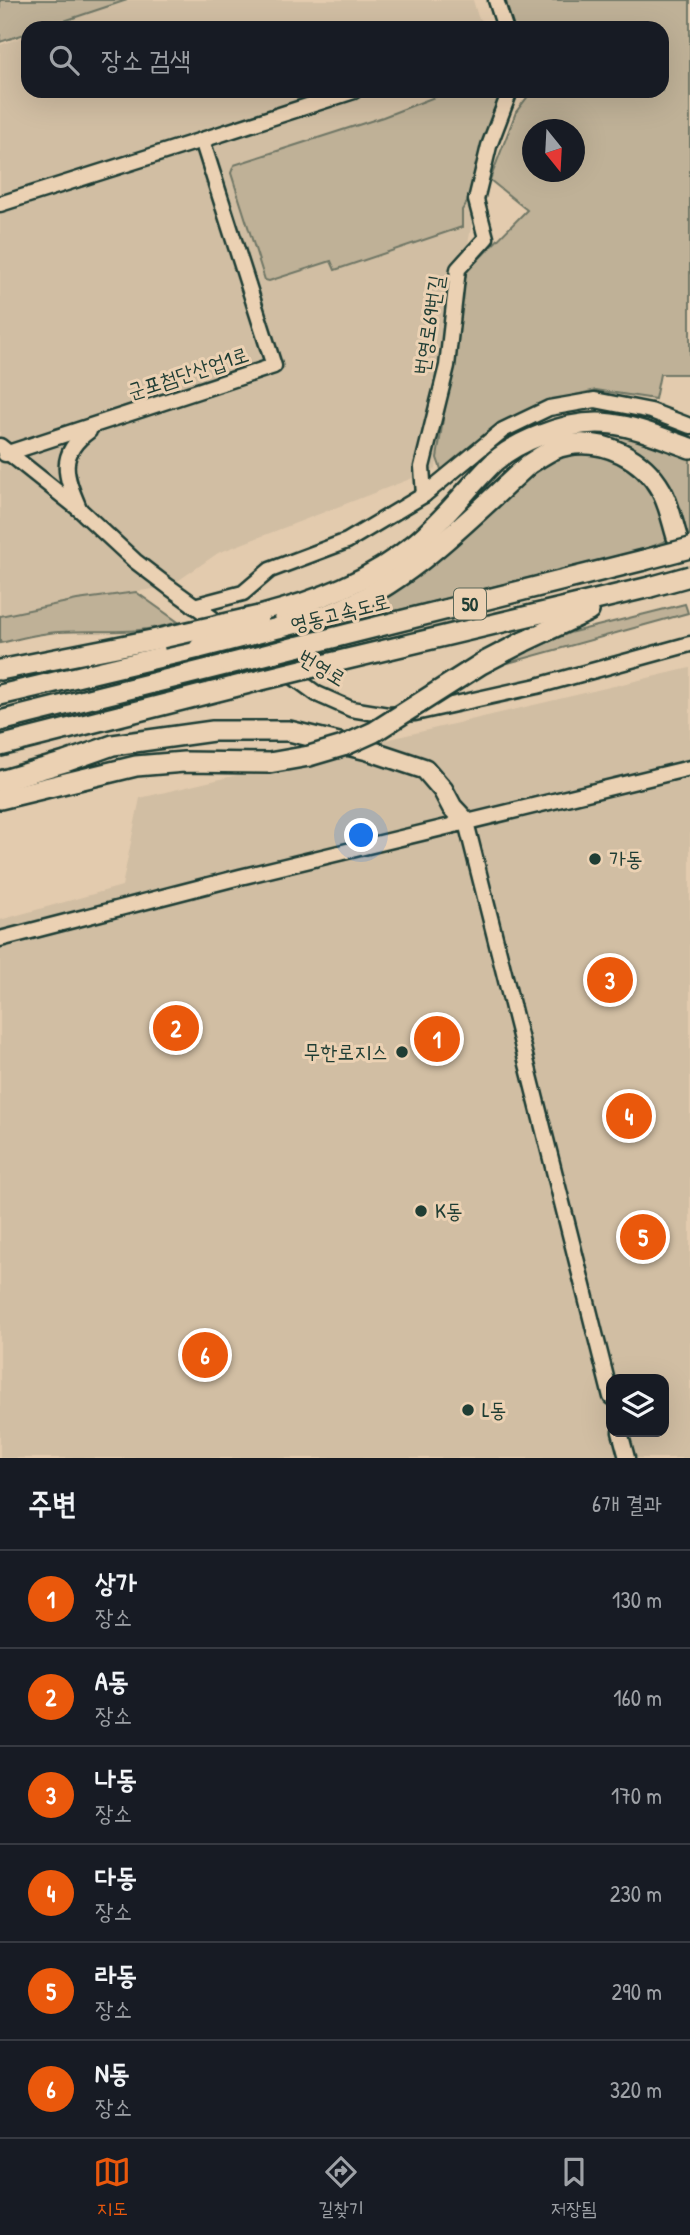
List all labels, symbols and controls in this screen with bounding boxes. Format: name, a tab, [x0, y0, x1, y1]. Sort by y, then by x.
search box	[21, 21, 669, 98]
icon: search	[45, 41, 83, 79]
text: 장소 검색	[101, 42, 191, 77]
north arrow	[522, 119, 585, 182]
street label: 번영로69번길	[406, 273, 451, 377]
street label: 군포첨단산업1로	[123, 339, 252, 406]
street label: 영동고속도로	[287, 586, 393, 639]
road number: 50	[454, 589, 486, 620]
street label: 번영로	[293, 642, 351, 693]
your location	[344, 818, 378, 852]
place label: 가동	[609, 844, 643, 873]
marker: 가동	[587, 851, 603, 867]
pin: 3	[587, 954, 633, 1006]
pin: 2	[153, 1002, 199, 1054]
pin: 1	[414, 1013, 460, 1065]
place label: 무한로지스	[304, 1037, 388, 1066]
marker: 무한로지스	[394, 1044, 410, 1060]
pin: 4	[606, 1090, 652, 1142]
place label: K동	[435, 1196, 463, 1225]
marker: K동	[413, 1203, 429, 1219]
pin: 5	[620, 1211, 666, 1263]
pin: 6	[182, 1329, 228, 1381]
map controls	[606, 1374, 669, 1437]
button: layers	[606, 1374, 669, 1437]
place label: L동	[482, 1395, 507, 1424]
marker: L동	[460, 1402, 476, 1418]
text: 주변	[28, 1483, 76, 1523]
text: 6개 결과	[592, 1488, 662, 1519]
text: 상가	[95, 1565, 137, 1600]
text: 1	[47, 1584, 55, 1615]
text: 130 m	[612, 1584, 662, 1615]
text: 장소	[95, 1601, 132, 1632]
text: A동	[95, 1663, 129, 1698]
text: 2	[46, 1682, 56, 1713]
text: 160 m	[613, 1682, 662, 1713]
text: 장소	[95, 1699, 132, 1730]
text: 나동	[95, 1761, 137, 1796]
text: 3	[46, 1780, 56, 1811]
text: 170 m	[611, 1780, 662, 1811]
text: 장소	[95, 1797, 132, 1828]
text: 다동	[95, 1859, 137, 1894]
text: 4	[47, 1878, 55, 1909]
text: 230 m	[610, 1878, 662, 1909]
text: 장소	[95, 1895, 132, 1926]
text: 라동	[95, 1957, 137, 1992]
text: 5	[46, 1976, 56, 2007]
text: 290 m	[612, 1976, 662, 2007]
text: 장소	[95, 1993, 132, 2024]
text: N동	[95, 2055, 130, 2090]
text: 6	[46, 2074, 56, 2105]
text: 320 m	[610, 2074, 662, 2105]
text: 장소	[95, 2091, 132, 2122]
tab: 지도	[93, 2153, 131, 2222]
tab: 길찾기	[318, 2153, 364, 2222]
tab: 저장됨	[551, 2153, 597, 2222]

